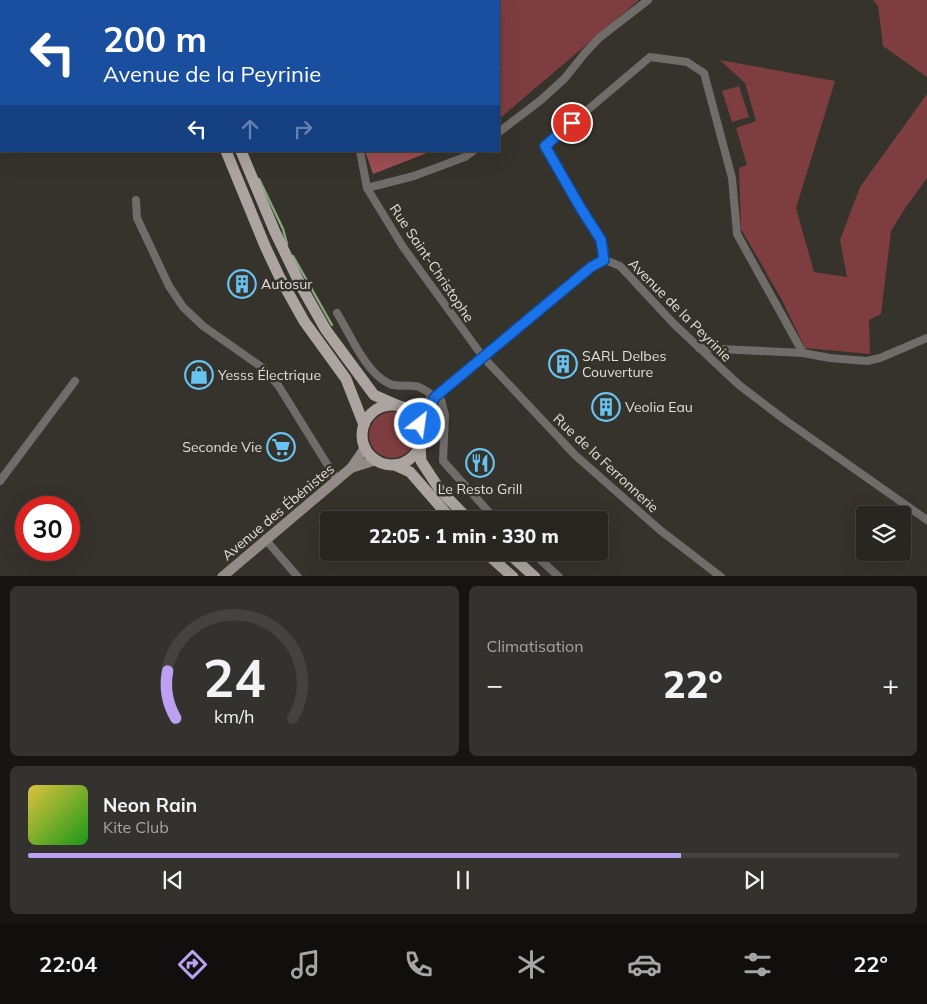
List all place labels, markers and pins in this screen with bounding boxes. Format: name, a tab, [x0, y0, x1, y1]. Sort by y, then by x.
pin	[551, 102, 593, 144]
building icon: Autosur	[227, 269, 257, 299]
place label: Autosur	[261, 275, 313, 293]
place label: SARL Delbes Couverture	[582, 347, 666, 381]
building icon: SARL Delbes Couverture	[548, 349, 578, 379]
shop icon: Yesss Électrique	[184, 360, 214, 390]
place label: Yesss Électrique	[217, 366, 321, 384]
building icon: Veolia Eau	[591, 392, 621, 422]
place label: Veolia Eau	[625, 398, 693, 416]
supermarket icon: Seconde Vie	[266, 432, 296, 462]
place label: Seconde Vie	[182, 438, 262, 456]
restaurant icon: Le Resto Grill	[465, 448, 495, 478]
place label: Le Resto Grill	[438, 480, 522, 498]

